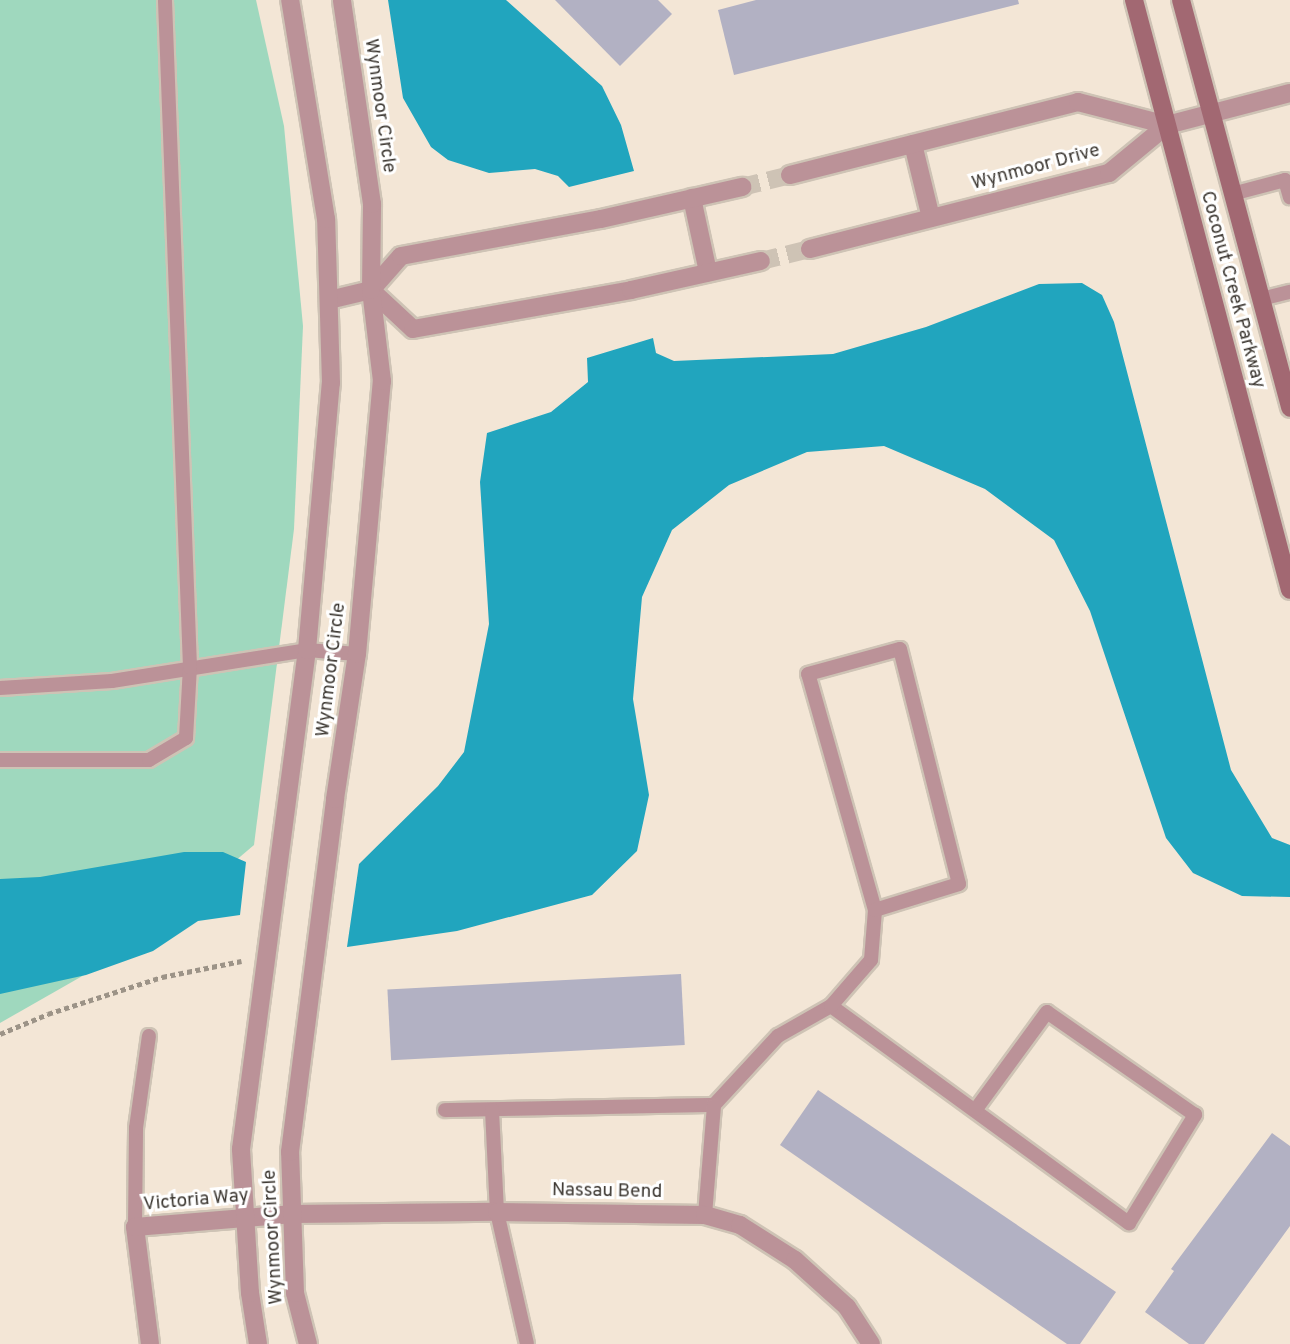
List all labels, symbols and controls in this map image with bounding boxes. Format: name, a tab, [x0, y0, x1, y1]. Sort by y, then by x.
street label: Wynmoor Circle	[358, 37, 400, 175]
street label: Wynmoor Drive	[969, 140, 1103, 196]
street label: Coconut Creek Parkway	[1195, 189, 1269, 391]
street label: Wynmoor Circle	[312, 601, 352, 739]
street label: Wynmoor Circle	[259, 1169, 289, 1305]
street label: Nassau Bend	[552, 1180, 662, 1204]
street label: Victoria Way	[142, 1185, 250, 1217]

